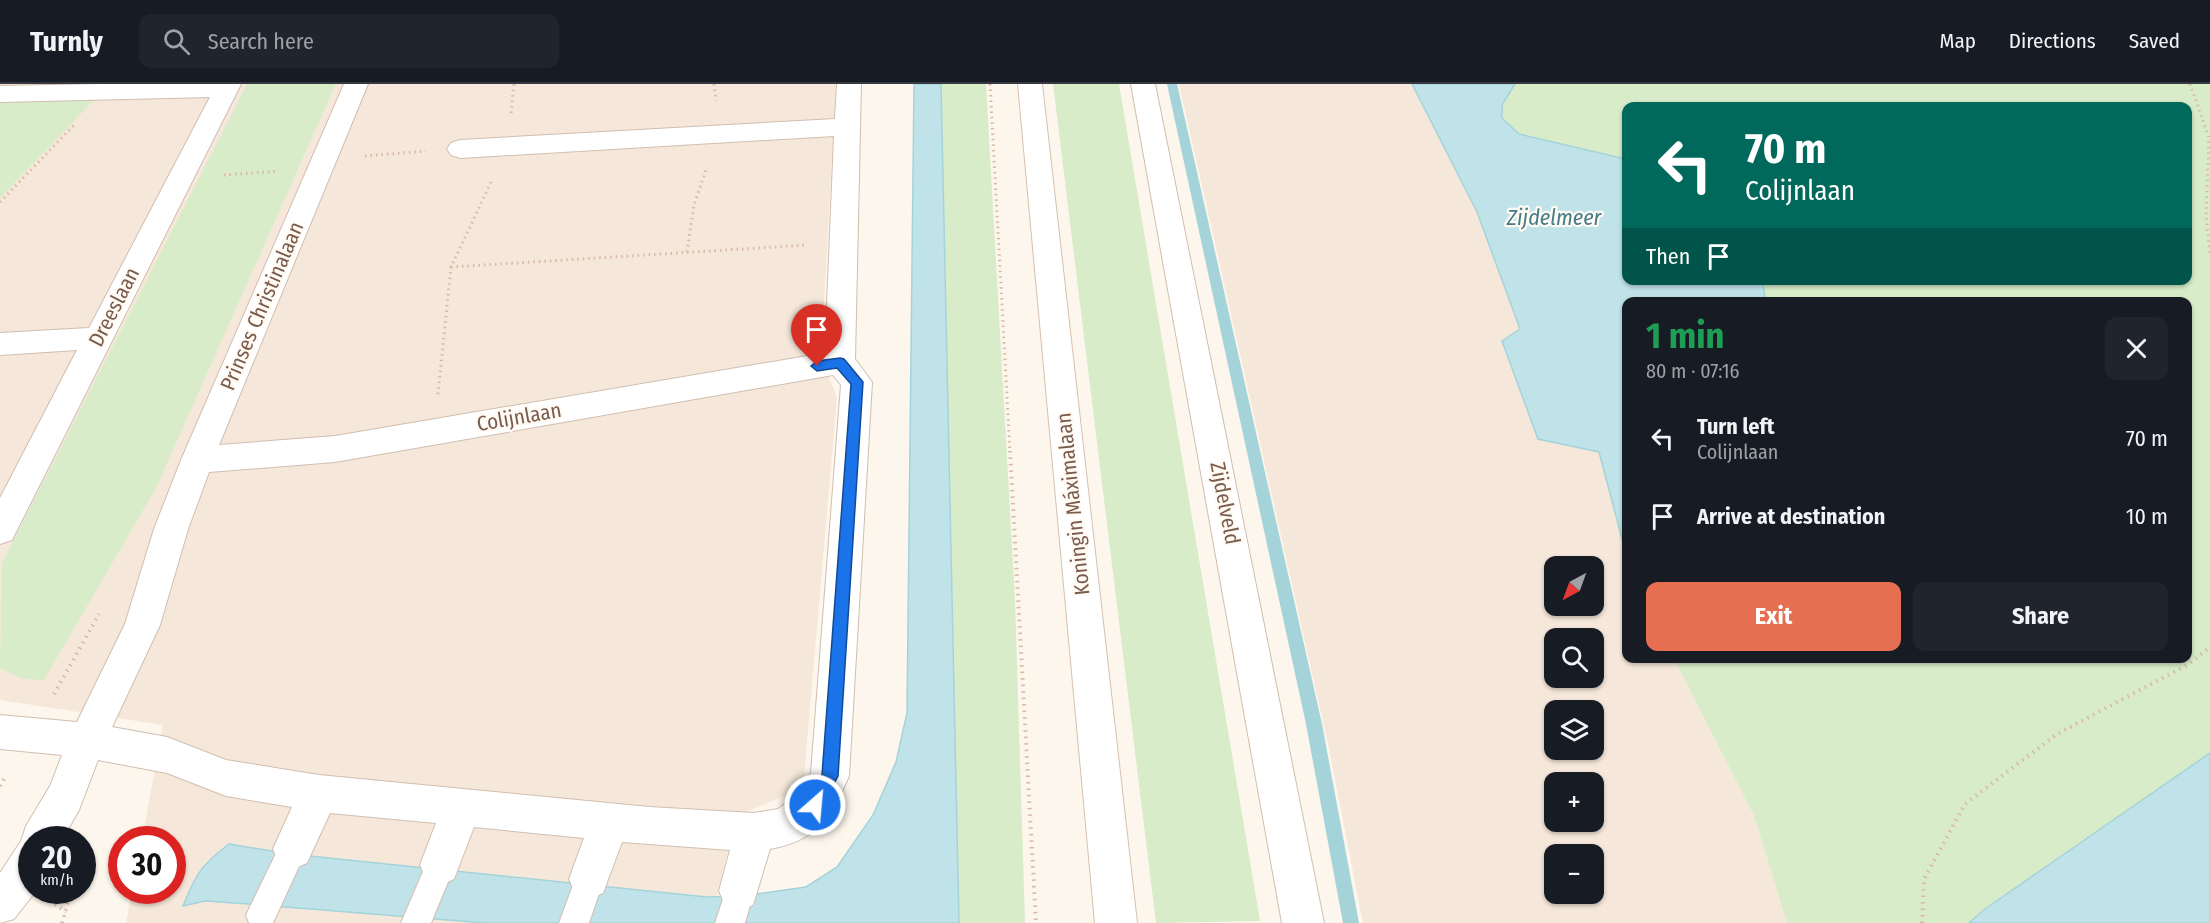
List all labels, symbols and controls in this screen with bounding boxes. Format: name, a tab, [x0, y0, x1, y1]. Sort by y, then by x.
search box	[139, 14, 559, 68]
text: Turnly	[30, 25, 103, 58]
icon: search	[160, 25, 193, 58]
text: Search here	[208, 28, 314, 55]
text: Map	[1939, 28, 1976, 54]
text: Directions	[2009, 28, 2096, 54]
text: Saved	[2129, 28, 2180, 54]
text: 70 m	[1745, 124, 1826, 174]
icon: left	[1646, 126, 1724, 204]
text: Colijnlaan	[1745, 175, 1855, 207]
water label: Zijdelmeer	[1506, 204, 1603, 231]
street label: Prinses Christinalaan	[215, 218, 309, 394]
icon: arrive	[1702, 240, 1735, 273]
text: Then	[1646, 243, 1690, 270]
street label: Dreeslaan	[83, 263, 145, 351]
pin	[791, 304, 842, 366]
icon: arrive	[800, 313, 833, 346]
text: 1 min	[1646, 314, 1724, 358]
button: close	[2105, 317, 2168, 380]
text: 80 m · 07:16	[1646, 359, 1739, 383]
street label: Colijnlaan	[475, 397, 563, 437]
street label: Koningin Máximalaan	[1050, 411, 1096, 597]
text: Turn left	[1697, 413, 1775, 440]
icon: left	[1646, 422, 1679, 455]
text: 70 m	[2126, 425, 2168, 452]
text: Colijnlaan	[1697, 440, 1778, 464]
street label: Zijdelveld	[1204, 459, 1246, 547]
icon: arrive	[1646, 500, 1679, 533]
text: Arrive at destination	[1697, 503, 1885, 530]
text: 10 m	[2126, 503, 2168, 530]
north arrow	[1544, 556, 1604, 616]
map controls	[1544, 556, 1604, 904]
button: Exit	[1646, 582, 1901, 651]
button: Share	[1913, 582, 2168, 651]
button: search	[1544, 628, 1604, 688]
button: layers	[1544, 700, 1604, 760]
button: +	[1544, 772, 1604, 832]
position arrow	[783, 773, 847, 837]
speed limit sign: 30	[108, 826, 186, 904]
text: 20	[42, 840, 72, 876]
button: −	[1544, 844, 1604, 904]
text: km/h	[40, 871, 74, 889]

